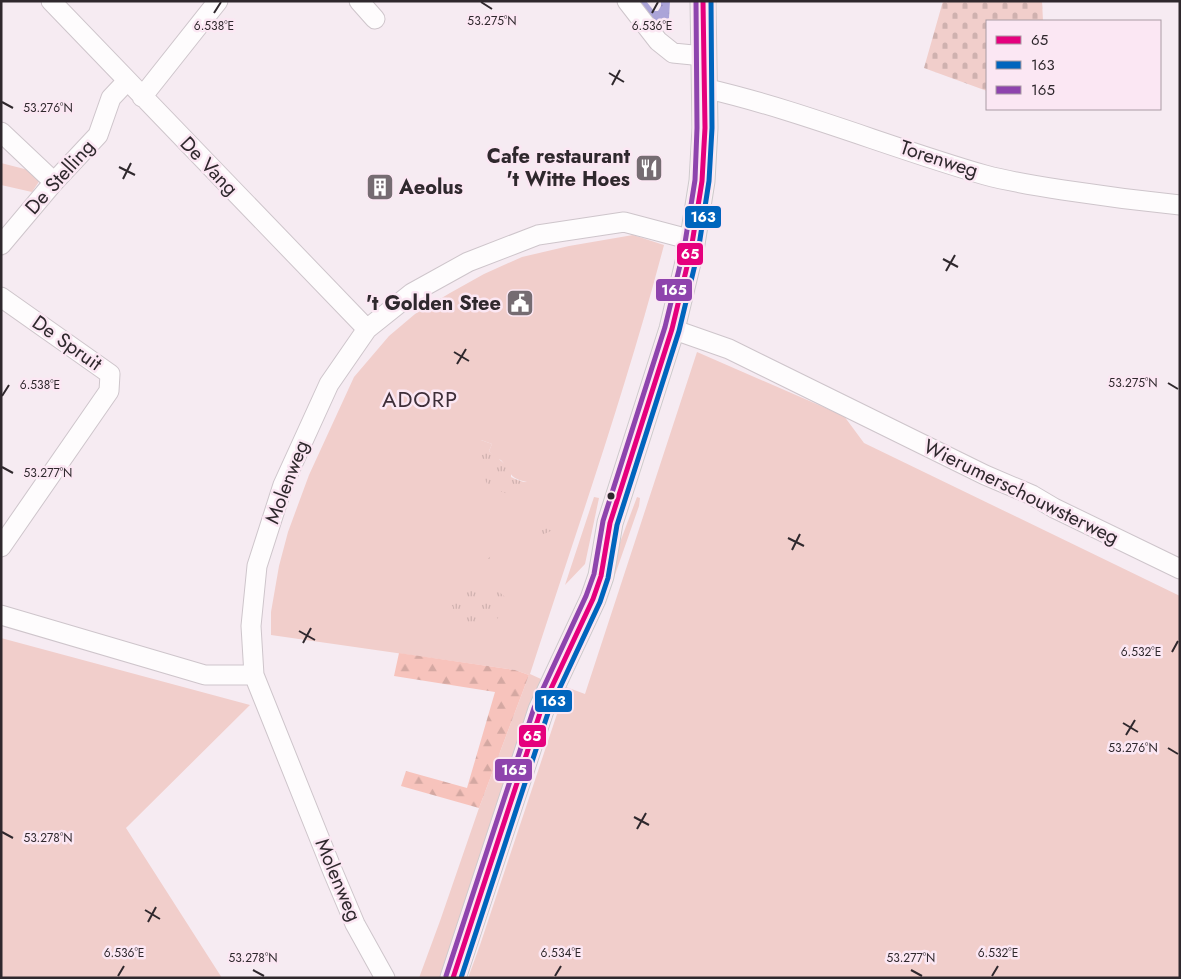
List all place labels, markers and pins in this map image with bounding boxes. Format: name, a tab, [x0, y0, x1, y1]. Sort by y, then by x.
place label: Cafe restaurant 't Witte Hoes	[487, 142, 631, 194]
restaurant icon: Cafe restaurant 't Witte Hoes	[634, 153, 664, 183]
building icon: Aeolus	[365, 172, 395, 202]
place label: Aeolus	[398, 173, 463, 202]
public building icon: 't Golden Stee	[505, 288, 535, 318]
place label: 't Golden Stee	[366, 289, 501, 318]
unlabelled marker	[606, 491, 616, 501]

